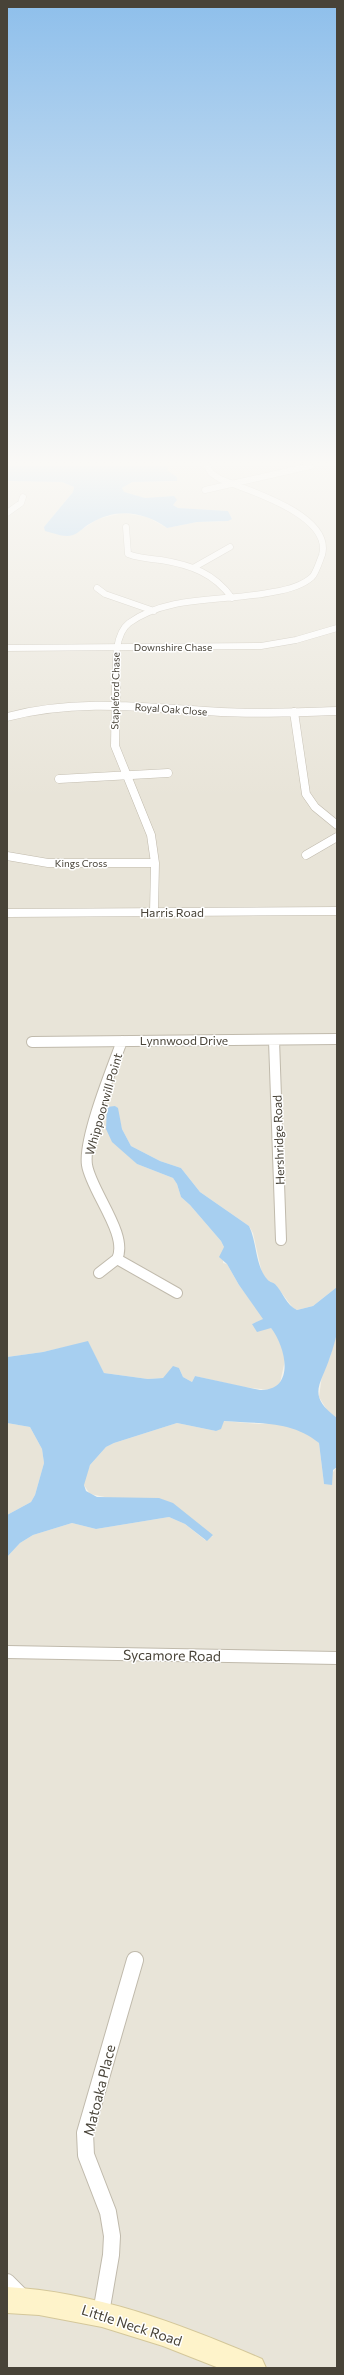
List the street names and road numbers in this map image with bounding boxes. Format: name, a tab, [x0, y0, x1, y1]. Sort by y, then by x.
street label: Downshire Chase	[134, 641, 212, 653]
street label: Stapleford Chase	[108, 652, 122, 730]
street label: Royal Oak Close	[134, 700, 208, 718]
street label: Kings Cross	[55, 857, 108, 869]
street label: Harris Road	[140, 905, 204, 919]
street label: Lynnwood Drive	[140, 1033, 228, 1047]
street label: Whippoorwill Point	[82, 1051, 124, 1157]
street label: Hershridge Road	[269, 1095, 287, 1185]
street label: Sycamore Road	[123, 1646, 221, 1664]
street label: Matoaka Place	[79, 2043, 119, 2137]
street label: Little Neck Road	[80, 2301, 184, 2349]

